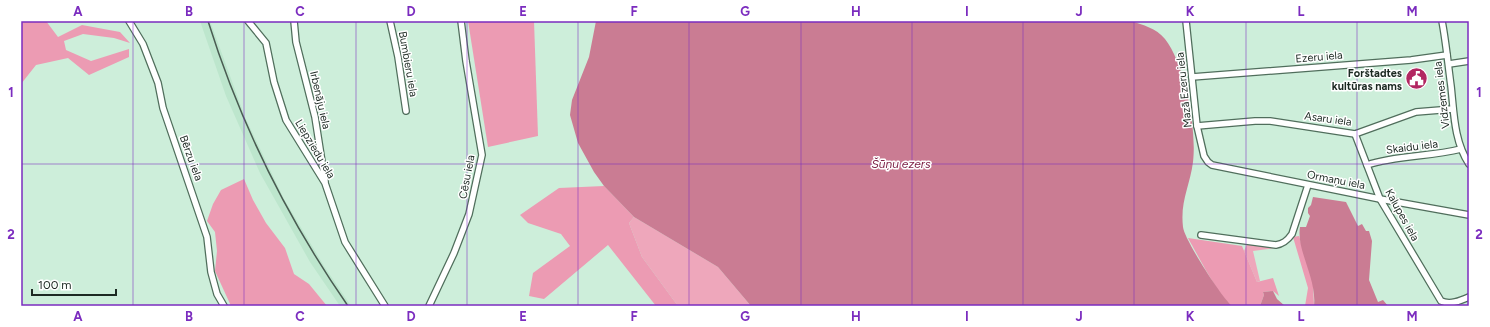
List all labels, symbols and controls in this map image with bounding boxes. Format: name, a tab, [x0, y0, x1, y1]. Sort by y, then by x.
text: A	[73, 4, 83, 19]
text: B	[185, 4, 193, 19]
text: C	[295, 4, 305, 19]
text: D	[406, 4, 416, 19]
text: E	[519, 4, 527, 19]
text: F	[630, 4, 638, 19]
text: G	[740, 4, 750, 19]
text: H	[851, 4, 861, 19]
text: I	[965, 4, 969, 19]
text: J	[1075, 4, 1083, 19]
text: K	[1186, 4, 1195, 19]
text: L	[1298, 4, 1305, 19]
text: M	[1406, 4, 1418, 19]
street label: Bumbieru iela	[396, 30, 420, 98]
street label: Ezeru iela	[1295, 48, 1343, 66]
street label: Mazā Ezeru iela	[1174, 52, 1194, 128]
street label: Vidzemes iela	[1431, 61, 1453, 129]
public building icon: Forštadtes kultūras nams	[1404, 66, 1430, 92]
place label: Forštadtes kultūras nams	[1332, 67, 1402, 93]
street label: Irbenāju iela	[307, 70, 333, 130]
text: 1	[8, 85, 14, 100]
text: 1	[1476, 85, 1482, 100]
street label: Asaru iela	[1304, 109, 1352, 129]
street label: Liepziedu iela	[292, 117, 338, 181]
street label: Bērzu iela	[177, 134, 205, 182]
street label: Skaidu iela	[1385, 137, 1439, 157]
street label: Cēsu iela	[456, 154, 478, 200]
water label: Šūņu ezers	[871, 157, 931, 171]
street label: Ormaņu iela	[1306, 168, 1366, 192]
street label: Kalupes iela	[1382, 187, 1422, 243]
text: 2	[7, 227, 15, 242]
text: 2	[1475, 227, 1483, 242]
scale bar	[32, 271, 116, 297]
text: 100 m	[38, 278, 72, 292]
text: A	[73, 309, 83, 324]
text: B	[185, 309, 193, 324]
text: C	[295, 309, 305, 324]
text: D	[406, 309, 416, 324]
text: E	[519, 309, 527, 324]
text: F	[630, 309, 638, 324]
text: G	[740, 309, 750, 324]
text: H	[851, 309, 861, 324]
text: I	[965, 309, 969, 324]
text: J	[1075, 309, 1083, 324]
text: K	[1186, 309, 1195, 324]
text: L	[1298, 309, 1305, 324]
text: M	[1406, 309, 1418, 324]

